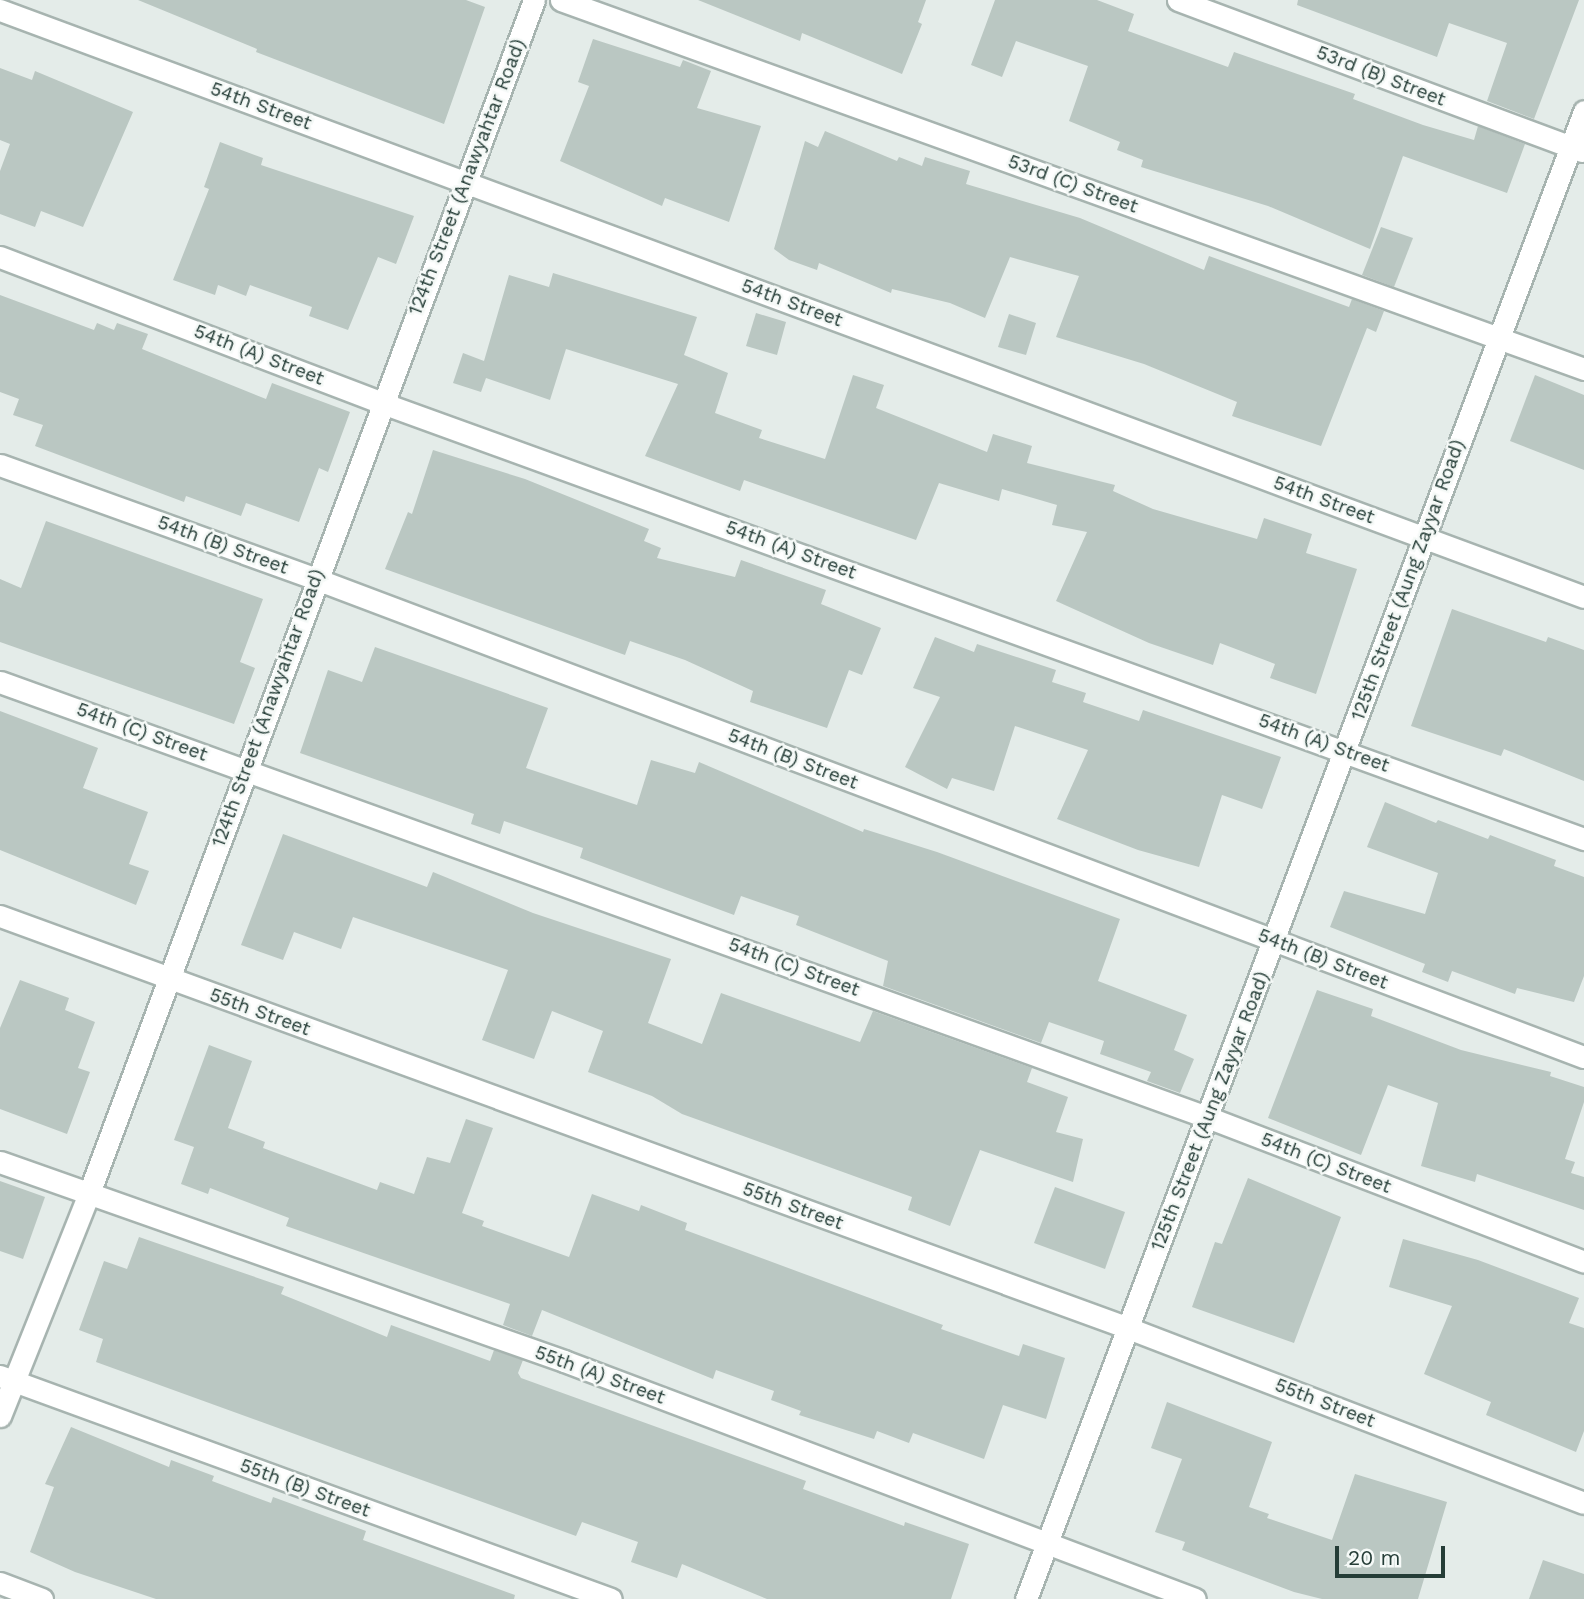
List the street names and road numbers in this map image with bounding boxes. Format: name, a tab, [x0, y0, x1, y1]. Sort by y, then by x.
street label: 124th Street (Anawyahtar Road)	[404, 36, 530, 318]
street label: 53rd (B) Street	[1313, 41, 1449, 111]
street label: 54th Street	[207, 77, 315, 135]
street label: 53rd (C) Street	[1005, 150, 1141, 218]
street label: 54th Street	[738, 274, 846, 332]
street label: 54th (A) Street	[191, 320, 327, 390]
street label: 125th Street (Aung Zayyar Road)	[1346, 436, 1470, 724]
street label: 54th Street	[1270, 471, 1378, 529]
street label: 54th (B) Street	[155, 511, 291, 579]
street label: 54th (A) Street	[722, 516, 860, 584]
street label: 124th Street (Anawyahtar Road)	[207, 566, 329, 850]
street label: 54th (C) Street	[73, 698, 211, 766]
street label: 54th (A) Street	[1255, 709, 1393, 777]
street label: 54th (B) Street	[725, 724, 861, 794]
street label: 54th (B) Street	[1255, 924, 1391, 994]
street label: 54th (C) Street	[725, 933, 863, 1001]
street label: 125th Street (Aung Zayyar Road)	[1146, 968, 1274, 1254]
street label: 55th Street	[207, 983, 313, 1041]
street label: 54th (C) Street	[1258, 1128, 1394, 1198]
street label: 55th Street	[740, 1177, 846, 1235]
street label: 55th (A) Street	[532, 1341, 668, 1409]
street label: 55th Street	[1272, 1373, 1378, 1433]
street label: 55th (B) Street	[237, 1454, 373, 1522]

